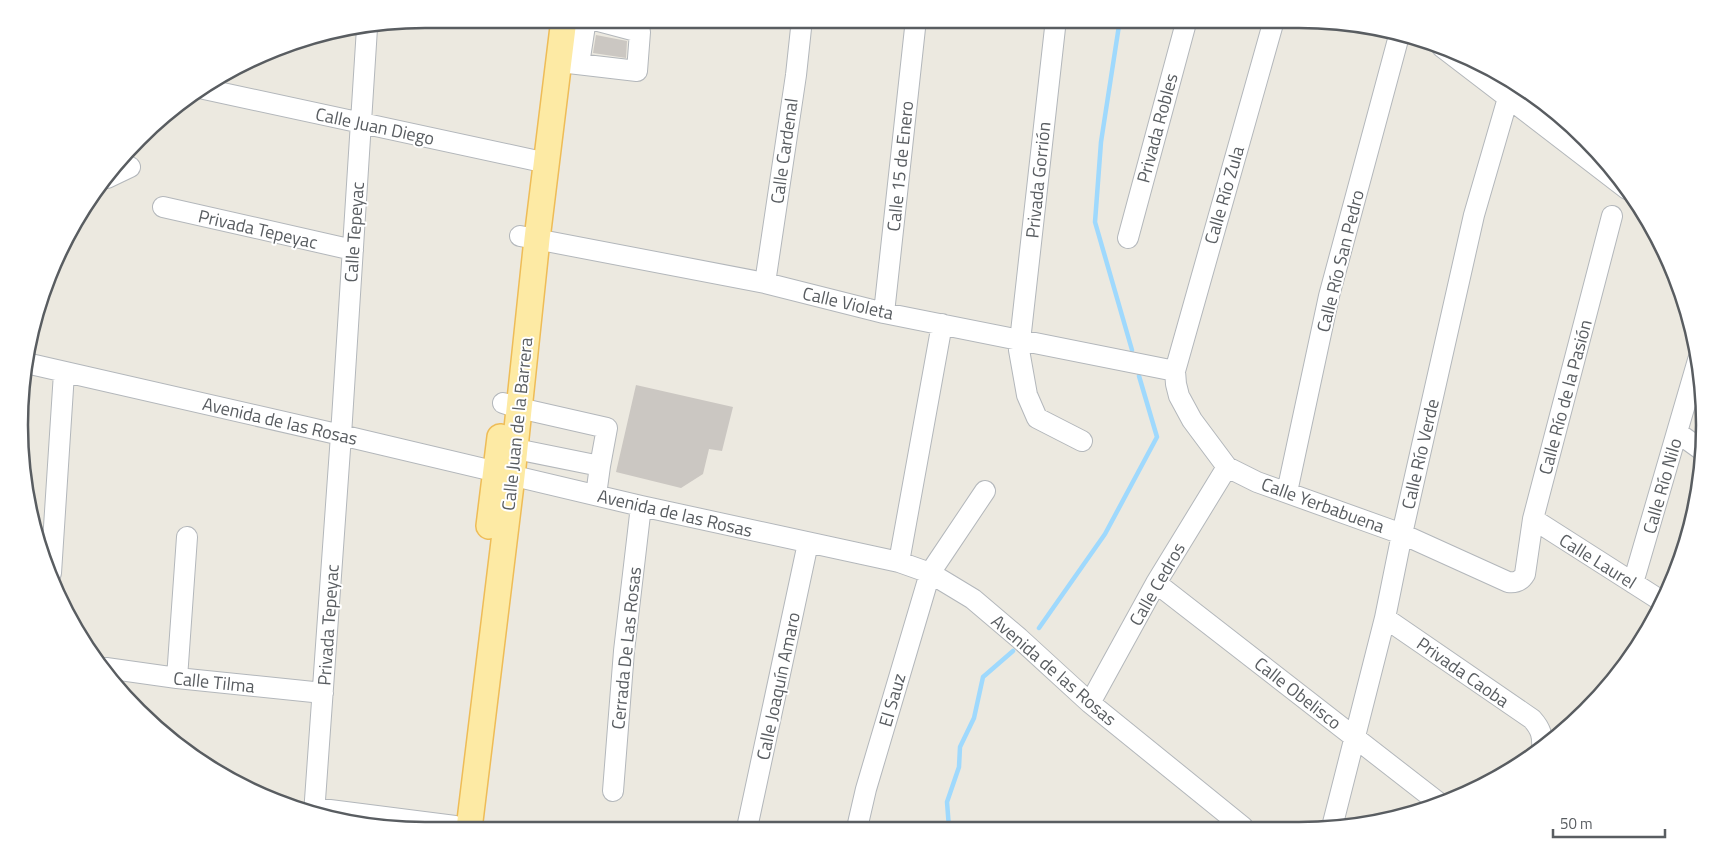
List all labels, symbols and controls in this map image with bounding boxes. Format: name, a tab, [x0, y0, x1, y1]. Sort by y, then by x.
street label: Privada Robles	[1129, 70, 1185, 186]
street label: Calle Cardenal	[763, 96, 805, 206]
street label: Calle 15 de Enero	[880, 99, 920, 233]
street label: Calle Juan Diego	[313, 100, 437, 152]
street label: Privada Gorrión	[1018, 120, 1058, 240]
street label: Calle Río Zula	[1197, 143, 1251, 247]
street label: Calle Tepeyac	[337, 181, 371, 283]
street label: Calle Río San Pedro	[1309, 187, 1371, 335]
street label: Privada Tepeyac	[196, 202, 320, 256]
street label: Calle Violeta	[800, 279, 896, 327]
street label: Calle Río de la Pasión	[1531, 316, 1599, 478]
street label: Calle Juan de la Barrera	[494, 336, 540, 512]
street label: Avenida de las Rosas	[200, 390, 360, 452]
street label: Calle Río Verde	[1394, 396, 1446, 512]
street label: Calle Río Nilo	[1635, 435, 1689, 537]
street label: Calle Yerbabuena	[1258, 470, 1388, 540]
street label: Avenida de las Rosas	[595, 482, 755, 544]
street label: Calle Laurel	[1554, 527, 1642, 595]
street label: Calle Cedros	[1122, 537, 1192, 631]
street label: Privada Tepeyac	[310, 563, 346, 687]
street label: Cerrada De Las Rosas	[604, 565, 648, 731]
street label: Avenida de las Rosas	[985, 608, 1123, 732]
street label: Calle Joaquín Amaro	[749, 609, 807, 763]
street label: Privada Caoba	[1411, 630, 1515, 714]
street label: Calle Obelisco	[1249, 650, 1347, 736]
street label: Calle Tilma	[172, 664, 256, 700]
street label: El Sauz	[871, 670, 913, 730]
scale bar	[1553, 806, 1666, 838]
text: 50 m	[1560, 812, 1593, 835]

